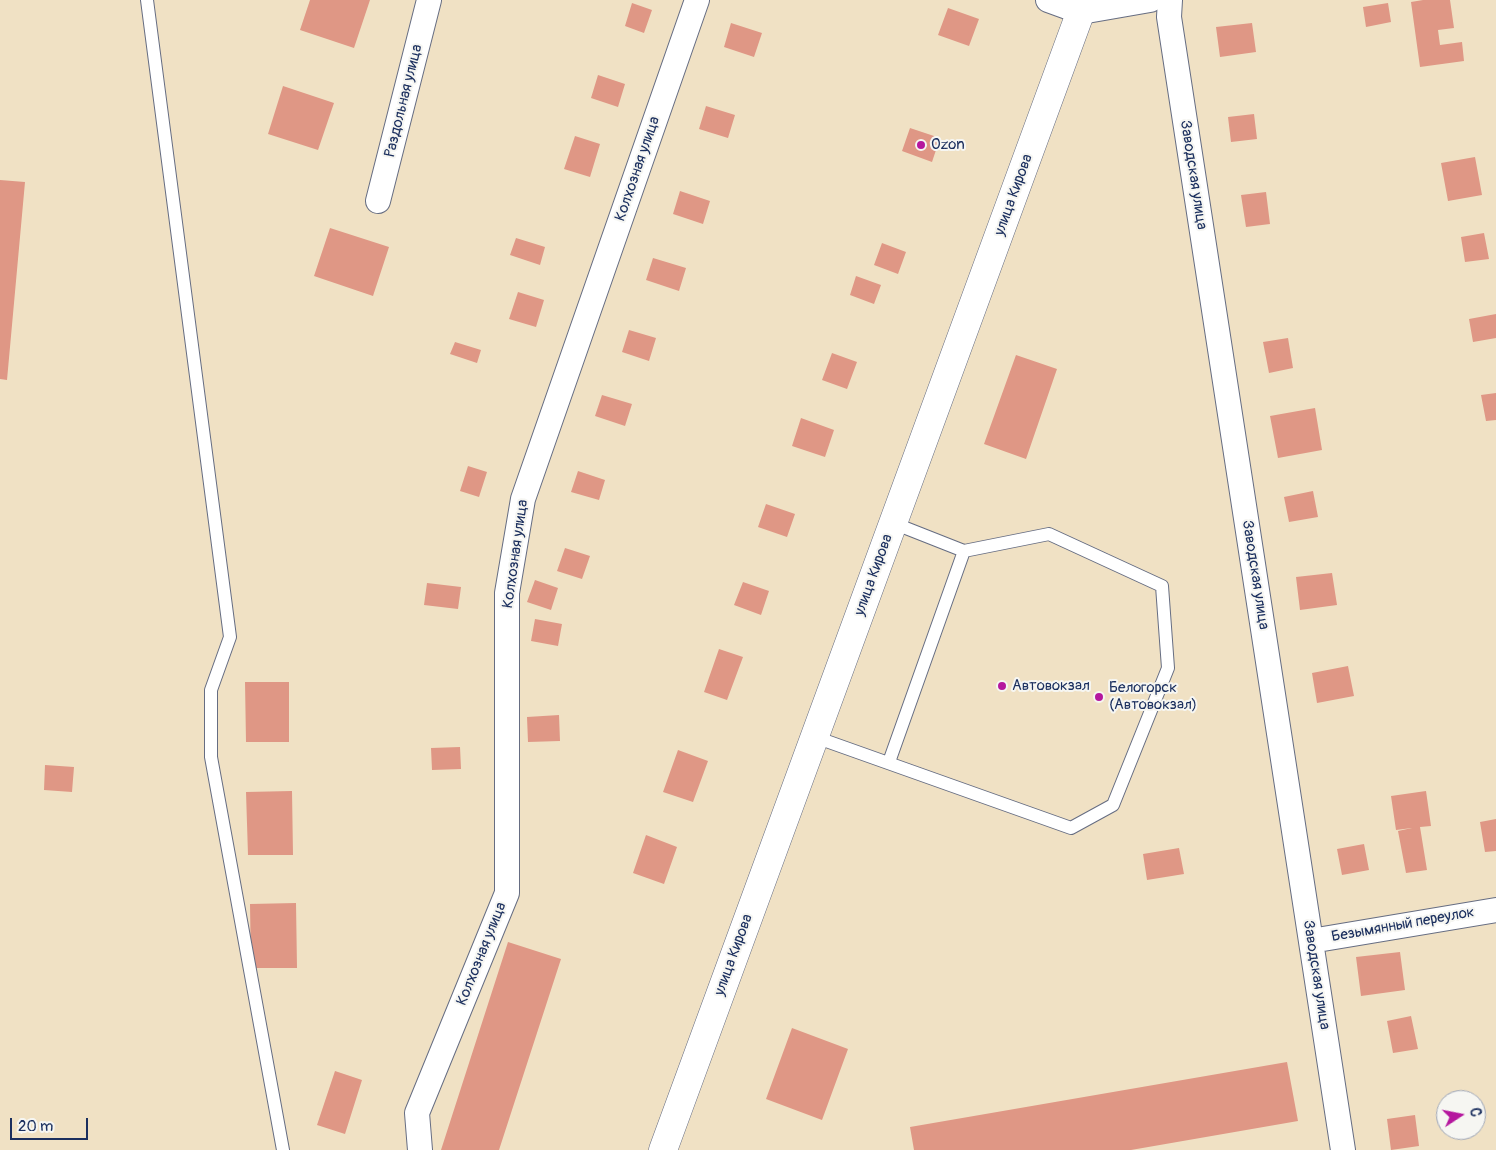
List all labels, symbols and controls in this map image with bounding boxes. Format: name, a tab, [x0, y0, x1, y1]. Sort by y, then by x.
street label: Раздольная улица	[381, 43, 427, 159]
street label: Колхозная улица	[612, 114, 664, 224]
street label: Заводская улица	[1175, 119, 1211, 231]
place label: Ozon	[931, 136, 965, 154]
marker: Ozon	[915, 139, 927, 151]
street label: улица Кирова	[991, 152, 1037, 238]
street label: Колхозная улица	[499, 499, 533, 609]
street label: Заводская улица	[1237, 519, 1273, 631]
street label: улица Кирова	[851, 532, 897, 618]
place label: Автовокзал	[1012, 677, 1090, 695]
place label: Белогорск (Автовокзал)	[1109, 679, 1197, 714]
marker: Автовокзал	[996, 680, 1008, 692]
marker: Белогорск (Автовокзал)	[1093, 691, 1105, 703]
street label: Колхозная улица	[453, 900, 511, 1008]
street label: Безымянный переулок	[1330, 904, 1476, 946]
street label: улица Кирова	[711, 912, 757, 998]
street label: Заводская улица	[1298, 919, 1334, 1031]
north arrow	[1436, 1090, 1486, 1140]
text: С	[1466, 1106, 1484, 1118]
scale bar	[12, 1108, 90, 1140]
text: 20 m	[18, 1117, 53, 1136]

